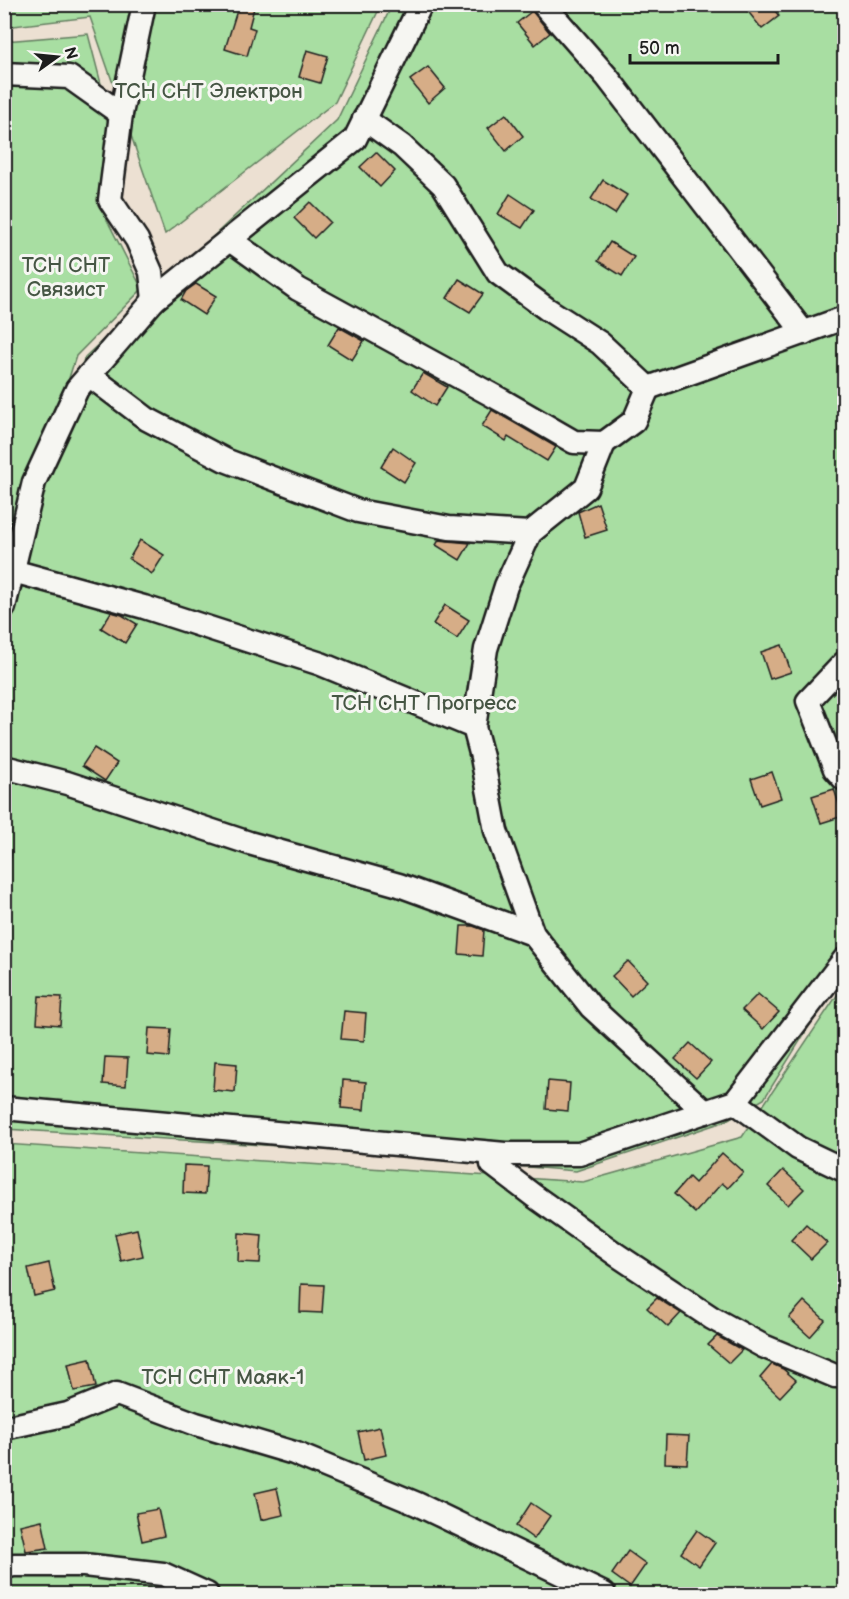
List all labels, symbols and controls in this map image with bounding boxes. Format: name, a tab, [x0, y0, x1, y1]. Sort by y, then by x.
north arrow	[27, 27, 87, 87]
scale bar	[630, 27, 778, 65]
text: 50 m	[639, 38, 680, 59]
text: N	[59, 45, 81, 62]
park label: ТСН СНТ Электрон	[115, 79, 303, 104]
park label: ТСН СНТ Связист	[22, 253, 111, 302]
park label: ТСН СНТ Прогресс	[331, 691, 517, 716]
park label: ТСН СНТ Маяк-1	[142, 1365, 304, 1390]

